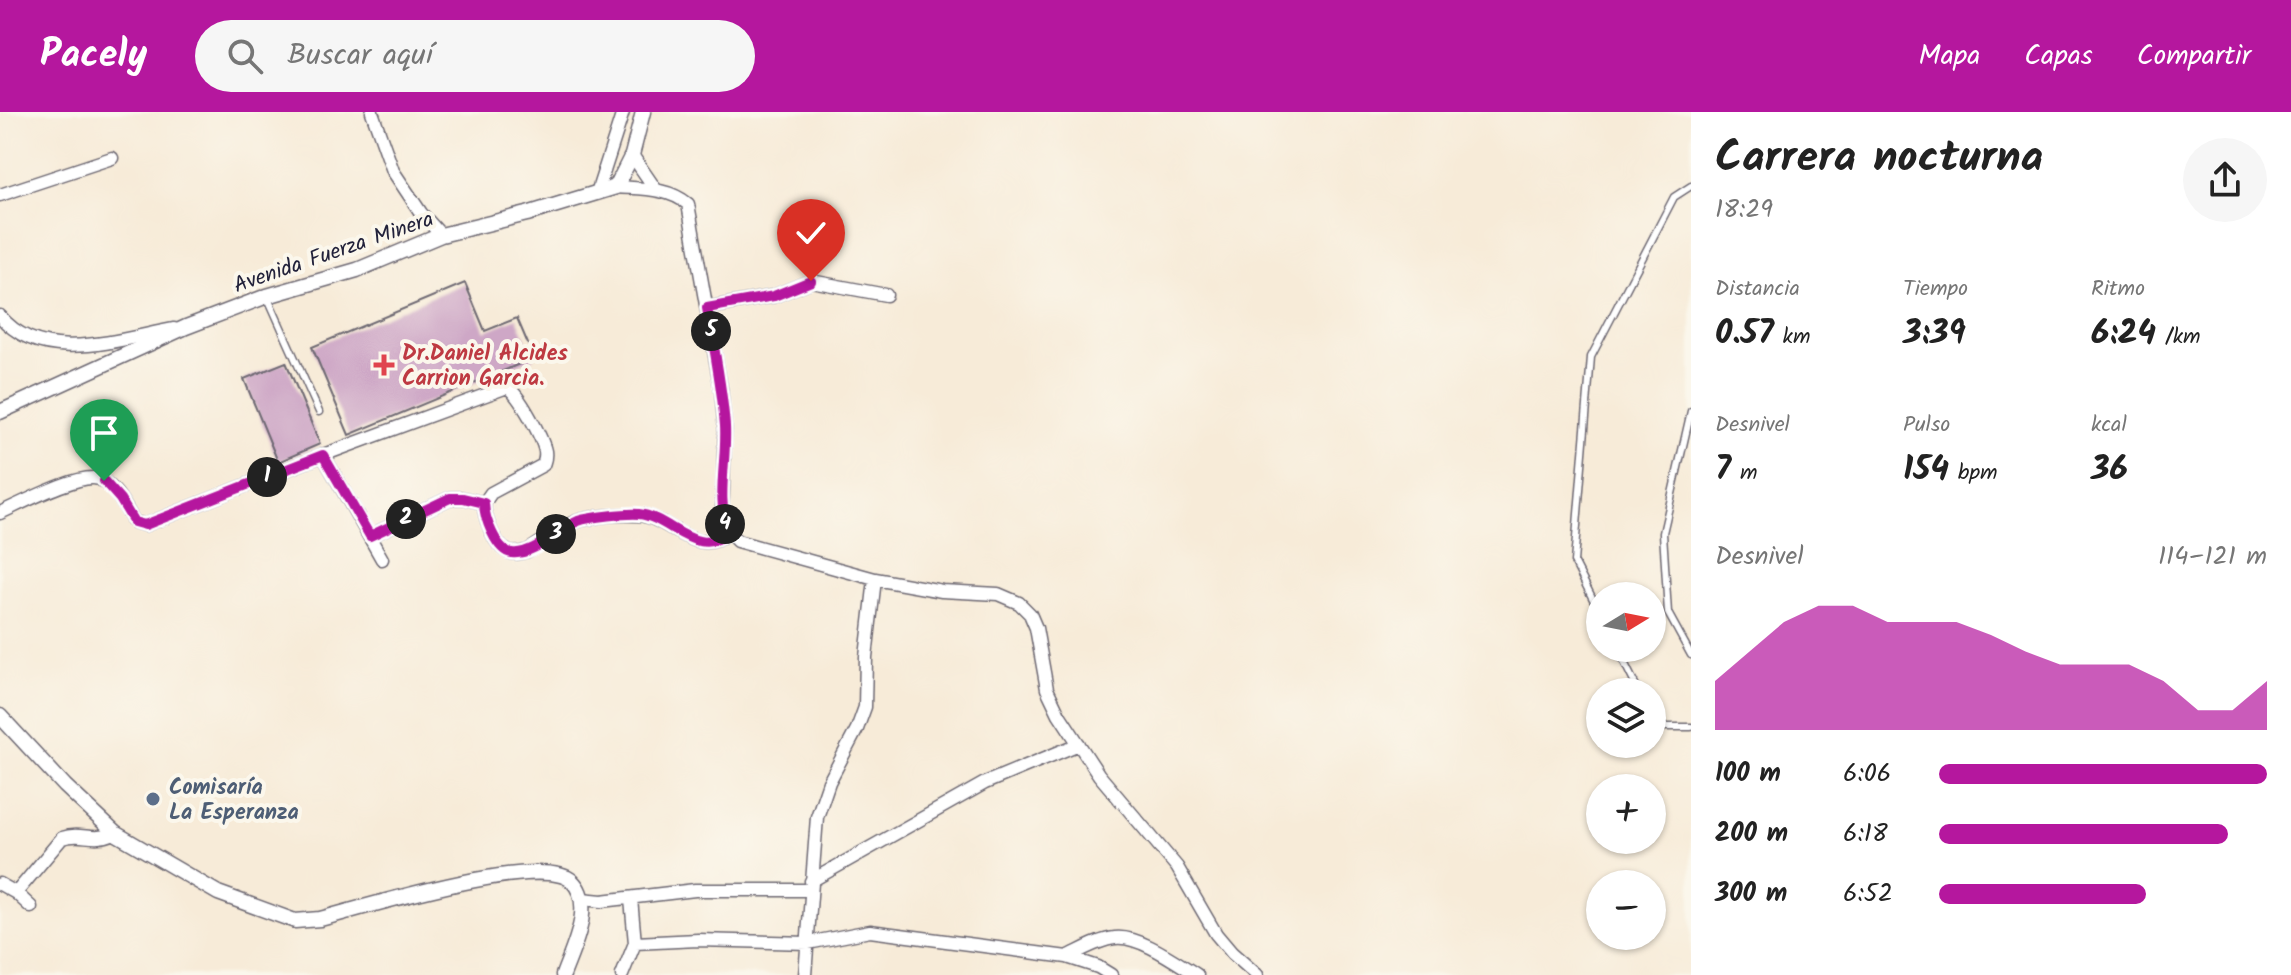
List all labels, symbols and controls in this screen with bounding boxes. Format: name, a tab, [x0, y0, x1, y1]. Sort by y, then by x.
search box	[195, 20, 755, 92]
text: Pacely	[40, 26, 147, 86]
text: Buscar aquí	[287, 32, 433, 80]
icon: search	[223, 34, 267, 78]
text: Mapa	[1919, 34, 1980, 79]
text: Capas	[2024, 34, 2093, 79]
text: Compartir	[2137, 34, 2251, 79]
text: Carrera nocturna	[1715, 124, 2043, 194]
button: share	[2183, 138, 2267, 222]
text: 18:29	[1715, 189, 1773, 231]
pin	[777, 199, 845, 281]
street label: Avenida Fuerza Minera	[229, 203, 439, 304]
icon: check	[789, 211, 833, 255]
text: Distancia	[1715, 272, 1800, 307]
text: Tiempo	[1903, 272, 1968, 307]
text: Ritmo	[2091, 272, 2145, 307]
text: 0.57	[1715, 307, 1774, 361]
text: 3:39	[1903, 307, 1966, 361]
text: 6:24	[2091, 307, 2156, 361]
pin: 5	[691, 311, 731, 351]
text: 5	[705, 313, 717, 348]
text: km	[1774, 320, 1810, 355]
text: /km	[2156, 320, 2201, 355]
place label: Dr.Daniel Alcides Carrion Garcia.	[402, 337, 568, 397]
marker: Dr.Daniel Alcides Carrion Garcia.	[373, 354, 395, 376]
pin	[70, 399, 138, 481]
text: Desnivel	[1715, 408, 1790, 443]
text: Pulso	[1903, 408, 1950, 443]
text: kcal	[2091, 408, 2127, 443]
icon: arrive	[82, 411, 126, 455]
text: 7	[1715, 443, 1731, 497]
text: 154	[1903, 443, 1949, 497]
text: 36	[2091, 443, 2128, 497]
text: m	[1731, 456, 1757, 491]
text: bpm	[1949, 456, 1997, 491]
pin: 1	[247, 457, 287, 497]
text: 1	[264, 459, 270, 494]
pin: 2	[386, 499, 426, 539]
text: 2	[400, 501, 412, 536]
pin: 4	[705, 504, 745, 544]
text: 4	[719, 506, 731, 541]
pin: 3	[536, 514, 576, 554]
text: 3	[550, 516, 562, 551]
text: Desnivel	[1715, 536, 1804, 578]
text: 114–121 m	[2158, 536, 2267, 578]
north arrow	[1586, 582, 1666, 662]
map controls	[1586, 582, 1666, 950]
button: layers	[1586, 678, 1666, 758]
text: 100 m	[1715, 753, 1781, 795]
text: 6:06	[1843, 753, 1891, 795]
place label: Comisaría La Esperanza	[169, 771, 299, 831]
button: +	[1586, 774, 1666, 854]
marker: Comisaría La Esperanza	[144, 790, 162, 808]
text: 200 m	[1715, 813, 1788, 855]
text: 6:18	[1843, 813, 1888, 855]
button: −	[1586, 870, 1666, 950]
text: 300 m	[1715, 873, 1787, 915]
text: 6:52	[1843, 873, 1893, 915]

